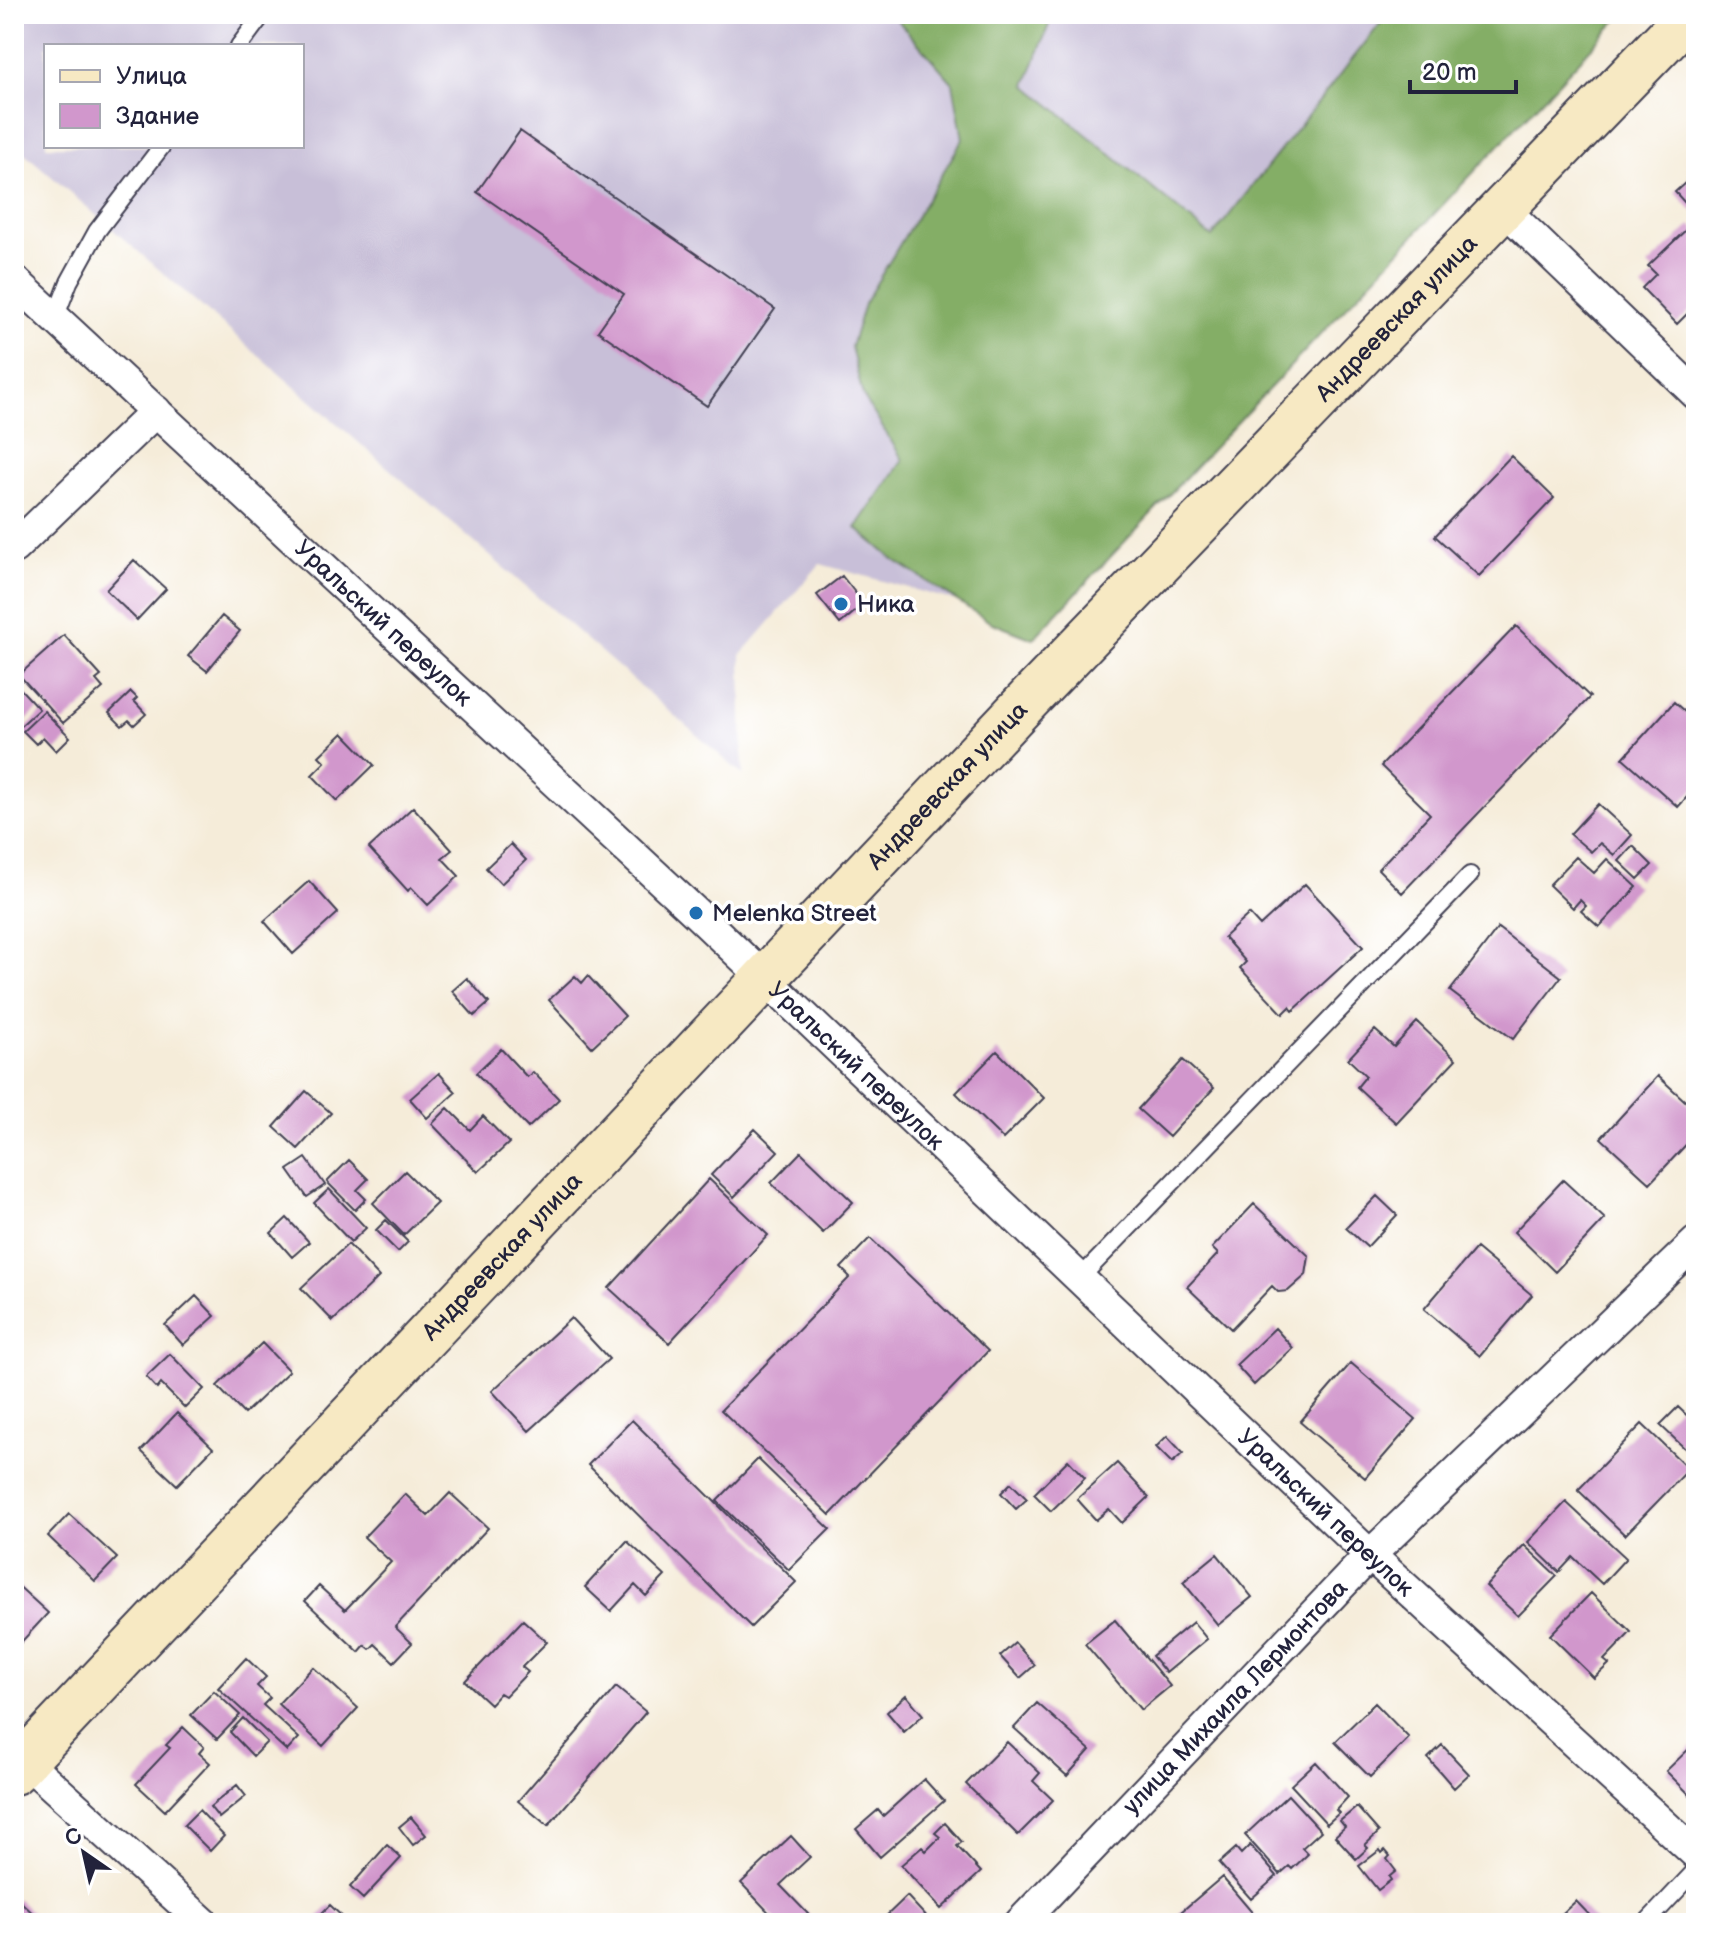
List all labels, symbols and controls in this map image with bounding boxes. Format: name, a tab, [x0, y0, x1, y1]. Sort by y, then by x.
legend	[44, 44, 304, 148]
scale bar	[1410, 44, 1516, 94]
text: 20 m	[1422, 58, 1477, 87]
text: Улица	[116, 62, 187, 91]
text: Здание	[116, 102, 199, 131]
street label: Андреевская улица	[1309, 229, 1484, 409]
street label: Уральский переулок	[288, 534, 478, 713]
place label: Ника	[857, 590, 915, 619]
marker: Ника	[832, 595, 850, 613]
street label: Андреевская улица	[861, 696, 1034, 876]
place label: Melenka Street	[712, 899, 877, 928]
marker: Melenka Street	[687, 904, 705, 922]
street label: Уральский переулок	[762, 976, 950, 1157]
street label: Андреевская улица	[415, 1167, 588, 1347]
street label: Уральский переулок	[1231, 1423, 1420, 1603]
street label: улица Михаила Лермонтова	[1117, 1574, 1354, 1821]
north arrow	[44, 1813, 124, 1893]
text: С	[60, 1822, 88, 1853]

